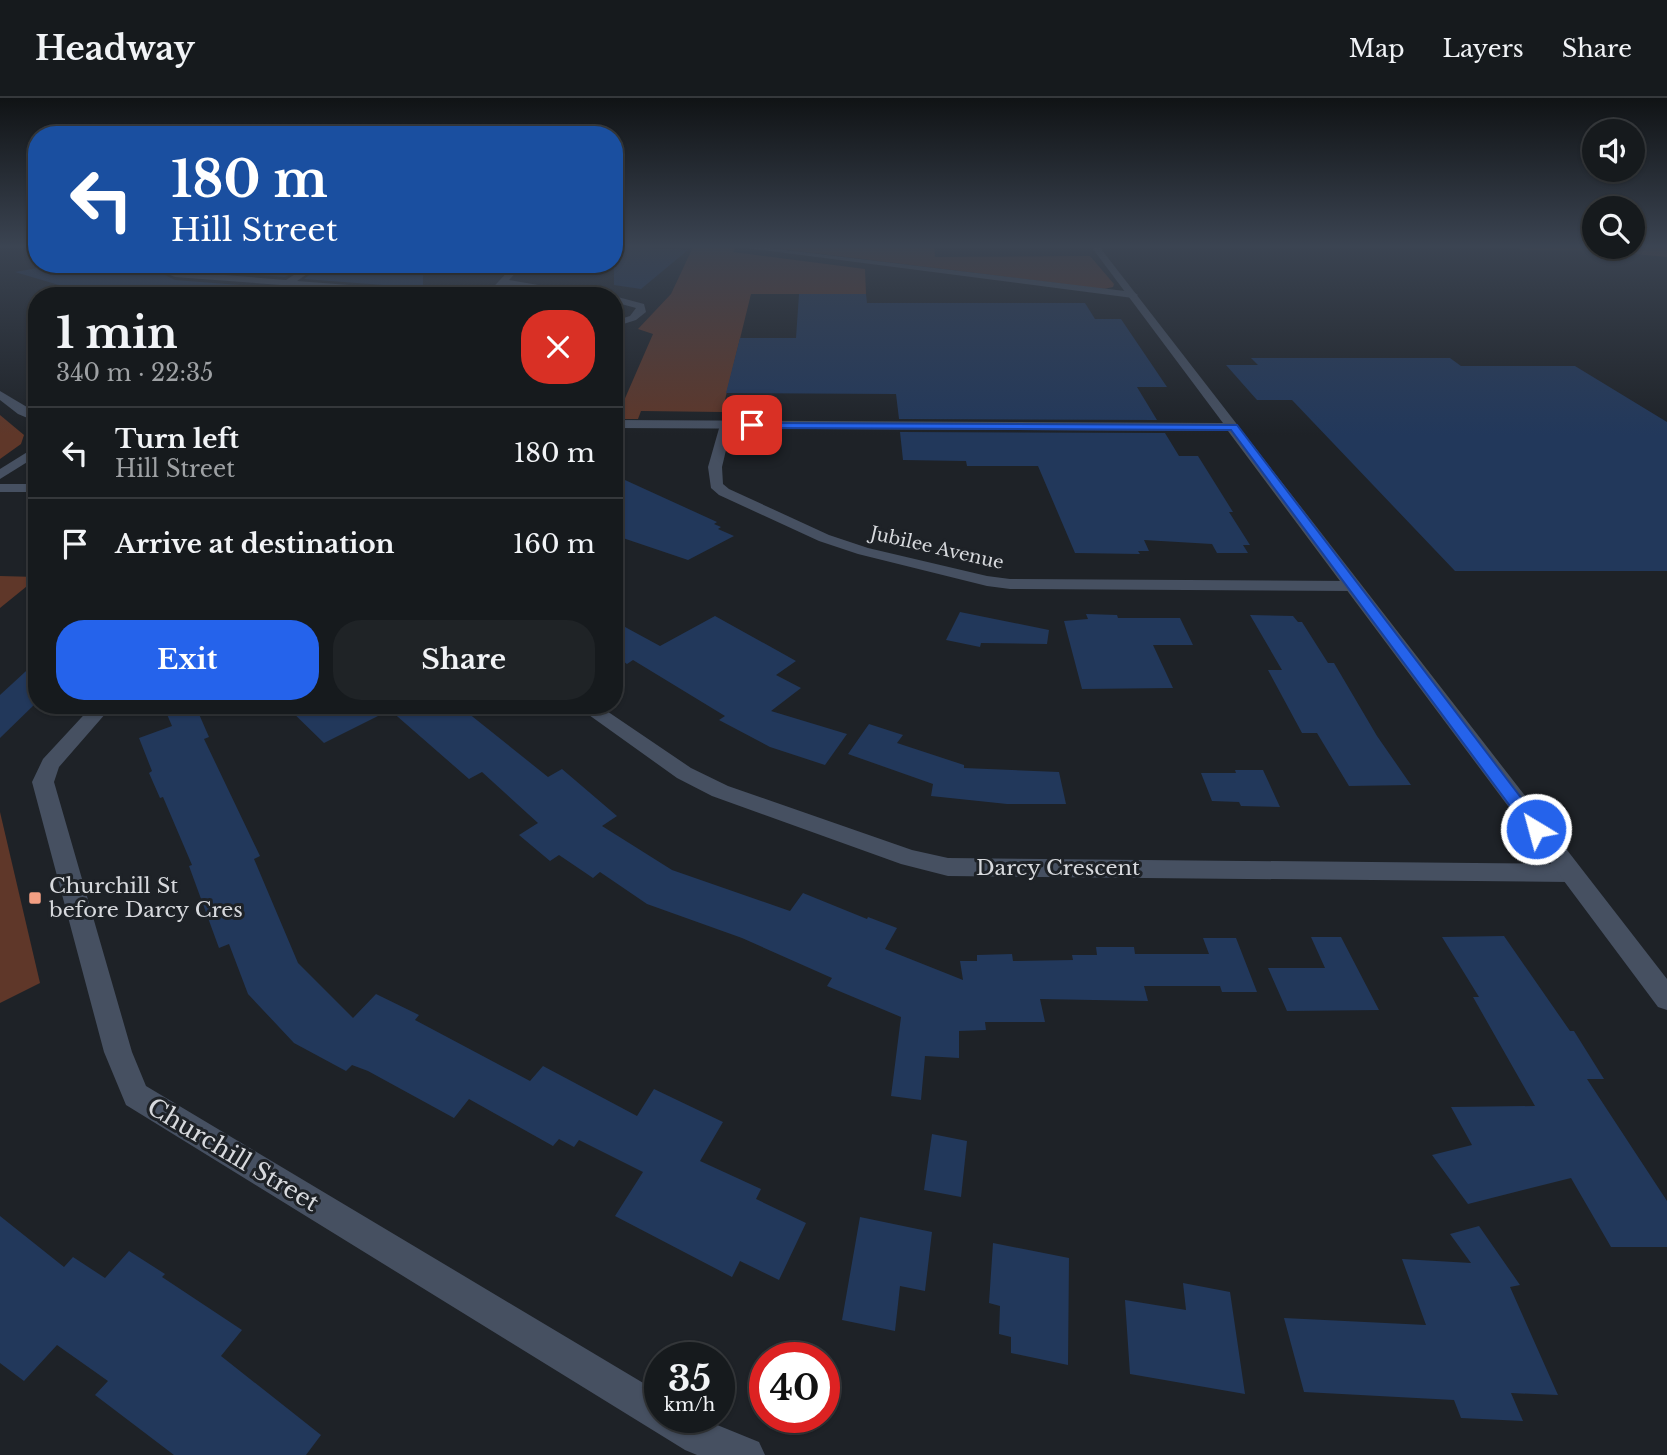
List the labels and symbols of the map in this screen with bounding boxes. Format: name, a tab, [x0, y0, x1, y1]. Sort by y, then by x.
pin	[722, 395, 782, 455]
street label: Jubilee Avenue	[866, 522, 1006, 574]
position arrow	[1499, 792, 1573, 866]
street label: Darcy Crescent	[976, 855, 1140, 881]
place label: Churchill St before Darcy Cres	[48, 873, 243, 923]
marker: Churchill St before Darcy Cres	[27, 890, 43, 906]
street label: Churchill Street	[142, 1092, 324, 1217]
speed limit sign: 40	[749, 1342, 840, 1433]

